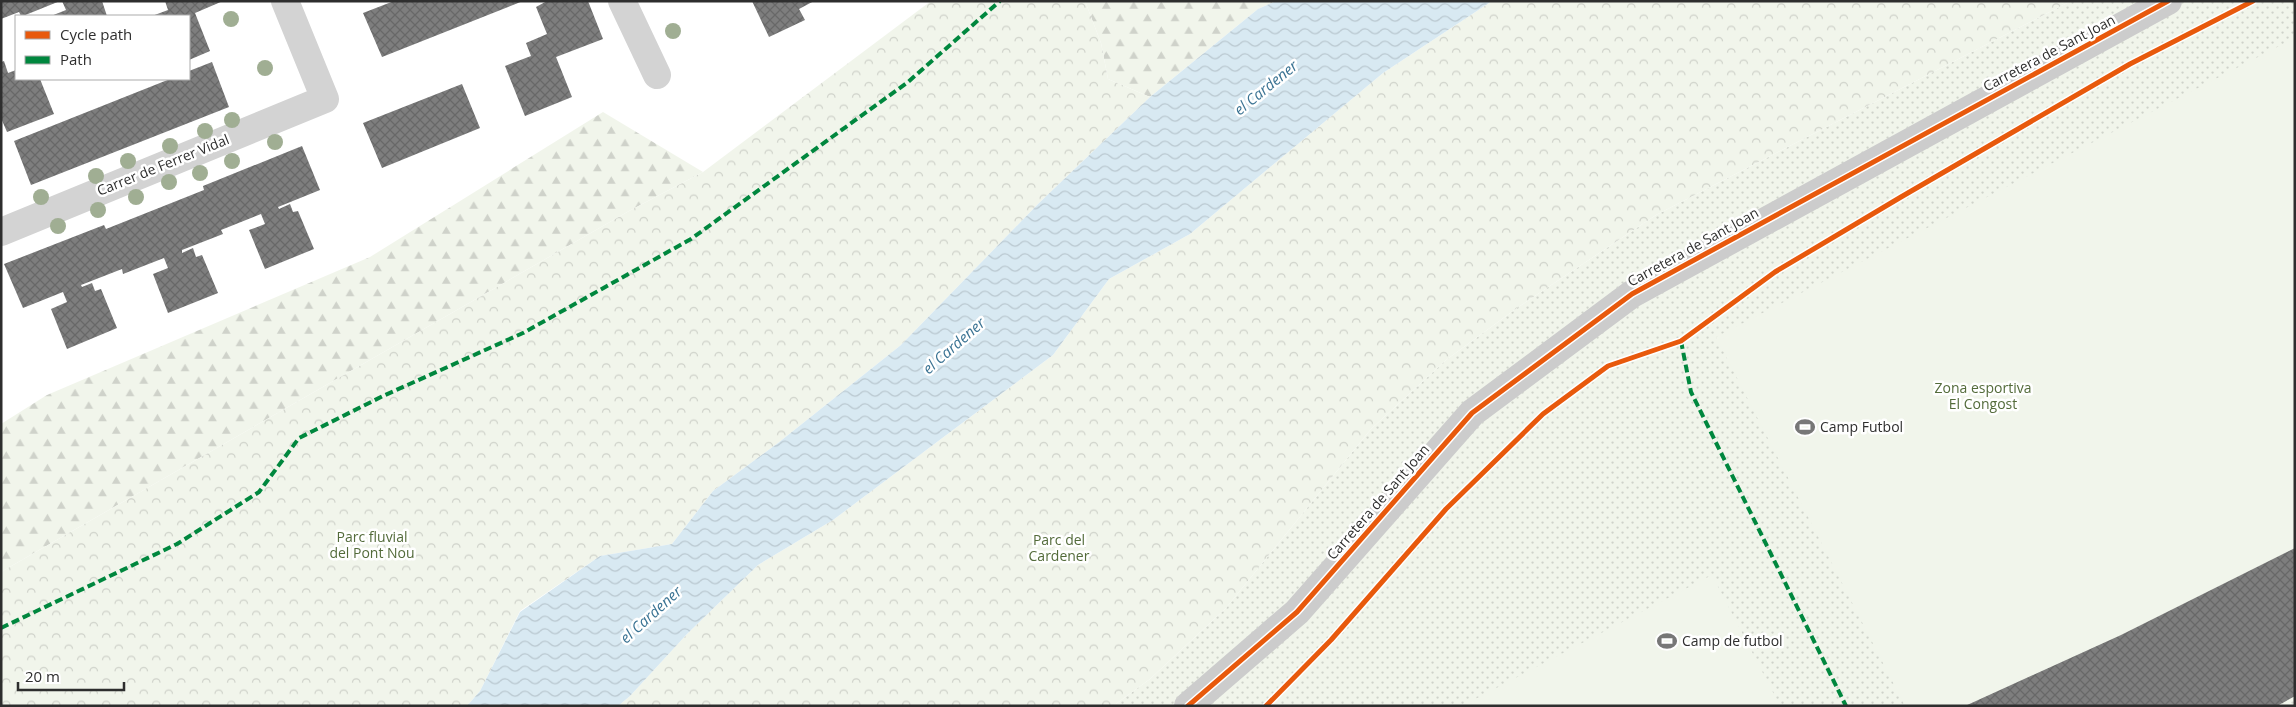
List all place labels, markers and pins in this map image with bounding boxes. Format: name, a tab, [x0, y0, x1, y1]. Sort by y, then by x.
sports icon: Camp Futbol	[1794, 416, 1816, 438]
place label: Camp Futbol	[1820, 417, 1903, 436]
sports icon: Camp de futbol	[1656, 630, 1678, 652]
place label: Camp de futbol	[1682, 631, 1783, 650]

